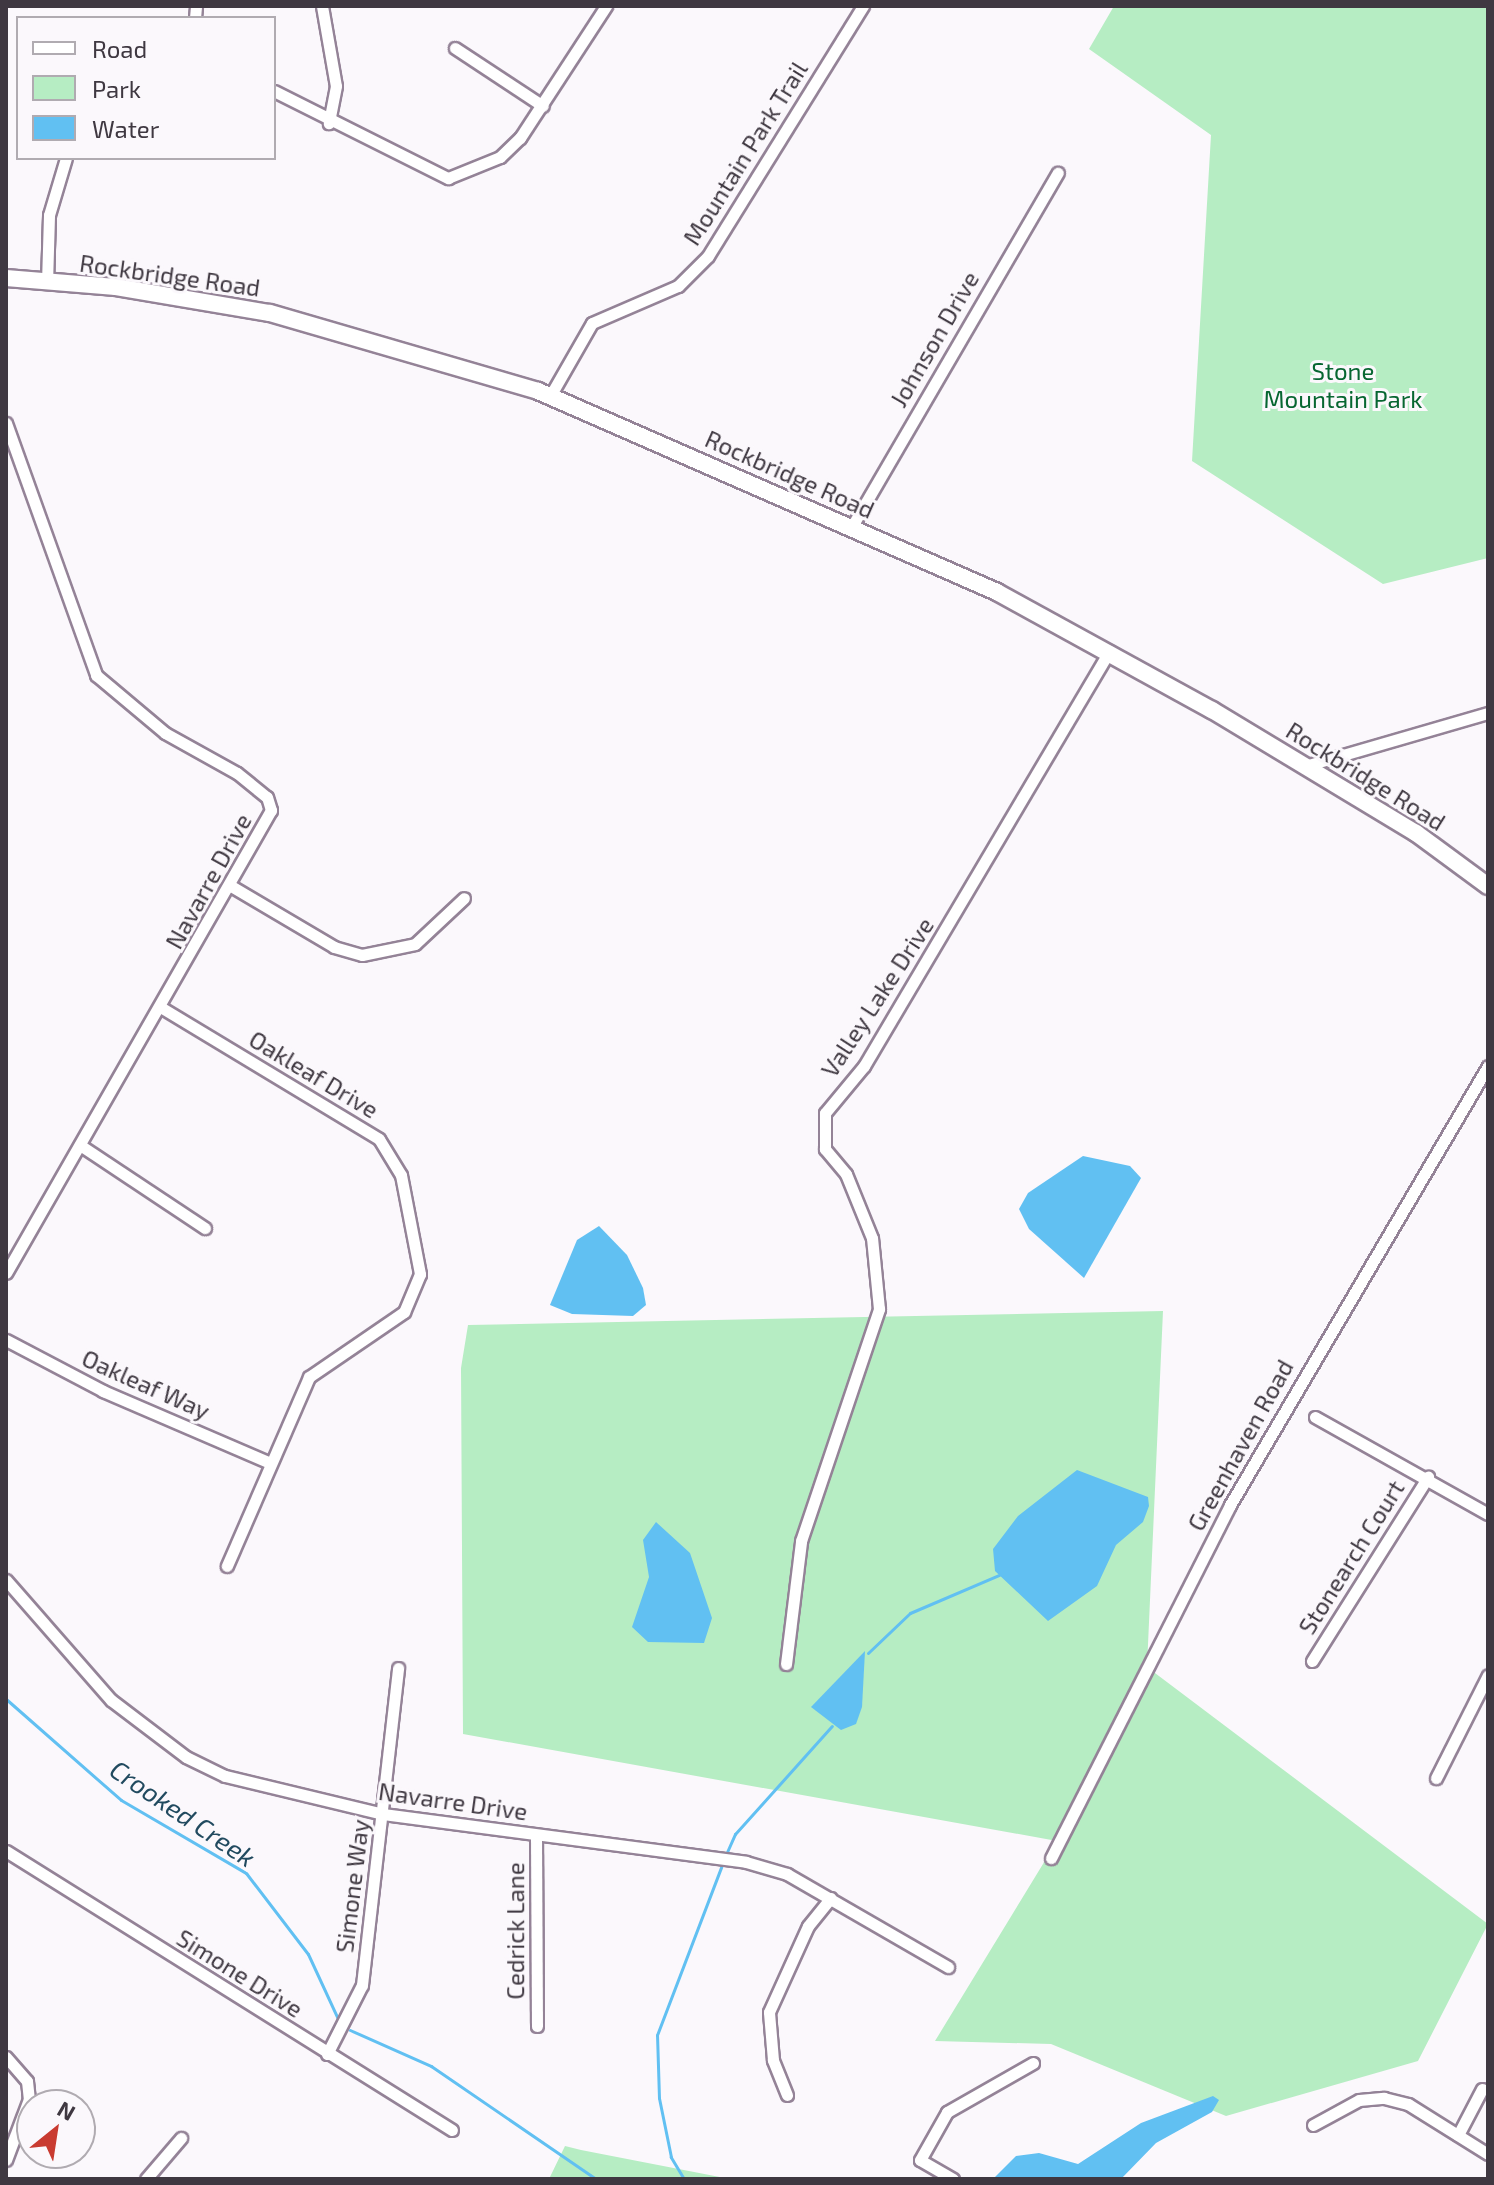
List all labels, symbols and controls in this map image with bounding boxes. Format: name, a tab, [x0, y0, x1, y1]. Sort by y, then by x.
legend	[16, 16, 276, 160]
text: Road	[92, 34, 147, 63]
street label: Mountain Park Trail	[677, 56, 813, 250]
text: Park	[92, 74, 141, 103]
text: Water	[92, 114, 159, 143]
street label: Rockbridge Road	[78, 248, 262, 302]
street label: Johnson Drive	[884, 266, 984, 412]
park label: Stone Mountain Park	[1264, 357, 1422, 413]
street label: Rockbridge Road	[701, 424, 879, 524]
street label: Rockbridge Road	[1281, 716, 1451, 836]
street label: Navarre Drive	[159, 808, 257, 954]
street label: Valley Lake Drive	[815, 912, 939, 1082]
street label: Oakleaf Drive	[244, 1024, 384, 1124]
street label: Oakleaf Way	[77, 1343, 215, 1425]
street label: Greenhaven Road	[1181, 1354, 1299, 1536]
street label: Stonearch Court	[1292, 1475, 1410, 1639]
water label: Crooked Creek	[104, 1753, 262, 1873]
street label: Navarre Drive	[377, 1776, 529, 1826]
street label: Simone Way	[330, 1817, 374, 1955]
street label: Cedrick Lane	[501, 1862, 529, 2000]
street label: Simone Drive	[172, 1923, 308, 2023]
north arrow	[16, 2089, 96, 2169]
text: N	[54, 2095, 80, 2125]

